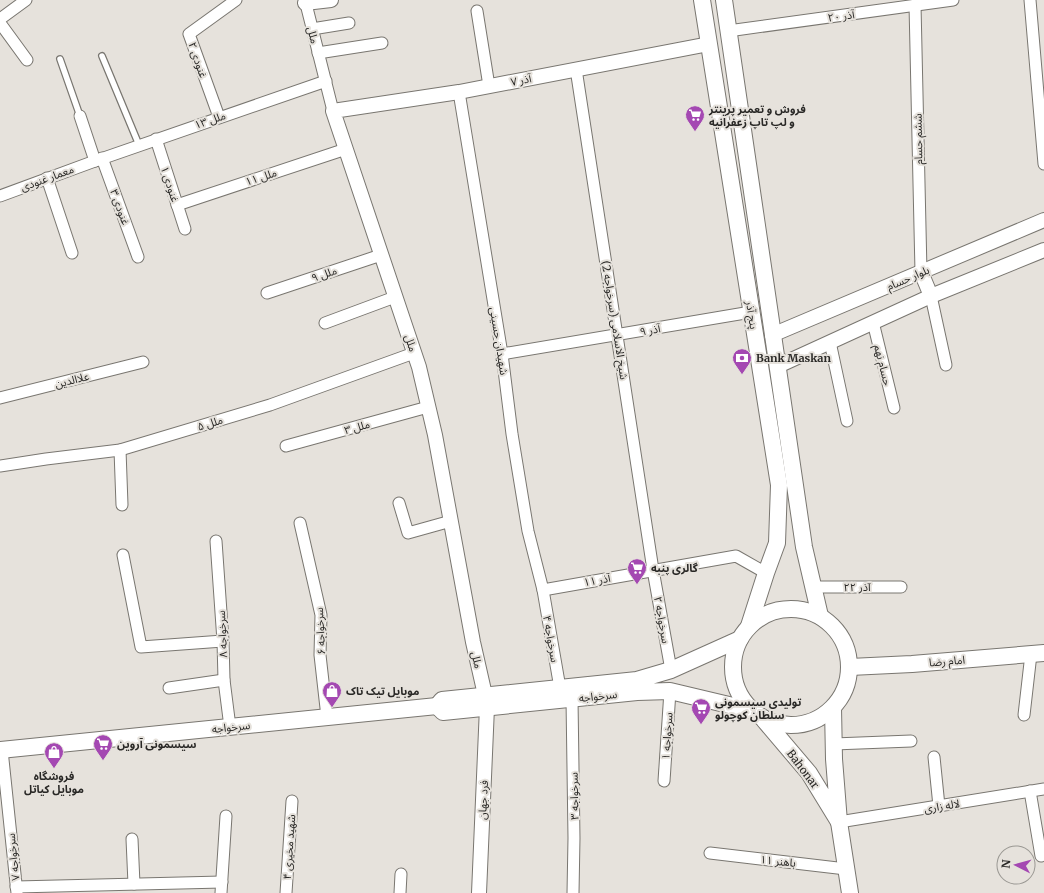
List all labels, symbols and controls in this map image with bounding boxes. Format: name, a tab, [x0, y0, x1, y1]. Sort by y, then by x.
street label: ۲۰ آذر	[827, 7, 856, 25]
street label: ملل	[304, 25, 322, 45]
street label: ۲ غنودی	[185, 40, 211, 80]
street label: آذر ۷	[509, 71, 533, 89]
place label: فروش و تعمیر پرینتر و لپ تاپ زعفرانیه	[708, 102, 806, 130]
supermarket icon: فروش و تعمیر پرینتر و لپ تاپ زعفرانیه	[684, 104, 706, 132]
street label: ملل ۱۳	[192, 108, 228, 132]
street label: ششم حسام	[911, 113, 927, 165]
street label: معمار غنودی	[18, 162, 76, 194]
street label: ۱ غنودی	[158, 164, 183, 204]
street label: ۱۱ ملل	[243, 165, 279, 189]
street label: ۳ غنودی	[107, 187, 133, 227]
street label: شیخ الاسلامی (سرخواجه 2)	[598, 259, 631, 381]
street label: ملل ۹	[309, 263, 339, 285]
street label: بلوار حسام	[885, 263, 932, 294]
street label: پنج آذر	[742, 299, 761, 330]
street label: شهیدان حسینی	[487, 306, 511, 376]
street label: ۹ آذر	[639, 321, 662, 339]
street label: ملل	[402, 333, 420, 354]
street label: حسام نهم	[869, 343, 895, 388]
bank icon: Bank Maskan	[731, 347, 753, 375]
place label: Bank Maskan	[756, 351, 831, 365]
street label: علاالدین	[53, 369, 91, 391]
street label: ملل ۵	[196, 412, 225, 433]
street label: ملل ۳	[343, 417, 372, 437]
supermarket icon: گالری پنبه	[626, 557, 648, 585]
place label: گالری پنبه	[651, 561, 699, 576]
street label: آذر ۱۱	[582, 571, 612, 589]
street label: ۲۲ آذر	[843, 580, 871, 594]
street label: سرخواجه ۲	[651, 595, 673, 645]
street label: سرخواجه ۶	[312, 607, 328, 655]
street label: ۸ سرخواجه	[214, 610, 230, 658]
street label: سرخواجه ۴	[540, 614, 562, 664]
street label: ملل	[468, 650, 486, 670]
street label: امام رضا	[928, 652, 966, 671]
shop icon: موبایل تیک تاک	[321, 680, 343, 708]
place label: موبایل تیک تاک	[346, 684, 419, 698]
street label: سرخواجه	[578, 687, 618, 705]
place label: تولیدی سیسمونی سلطان کوچولو	[715, 695, 802, 723]
supermarket icon: تولیدی سیسمونی سلطان کوچولو	[690, 697, 712, 725]
street label: سرخواجه ۱	[658, 711, 676, 760]
street label: سرخواجه	[211, 718, 251, 736]
supermarket icon: سیسمونی آروین	[92, 733, 114, 761]
place label: سیسمونی آروین	[117, 737, 196, 751]
shop icon: فروشگاه موبایل کیاتل	[43, 741, 65, 769]
street label: Bahonar	[784, 747, 822, 791]
place label: فروشگاه موبایل کیاتل	[24, 769, 84, 796]
street label: سرخواجه ۳	[567, 772, 581, 820]
street label: فرد جهان	[475, 780, 491, 820]
street label: لاله زاری	[923, 796, 961, 816]
street label: ۴ شهید مخیری	[280, 814, 298, 880]
street label: سرخواجه ۷	[4, 832, 22, 881]
north arrow	[996, 845, 1036, 885]
street label: باهنر ۱۱	[759, 852, 797, 870]
text: N	[999, 859, 1014, 869]

